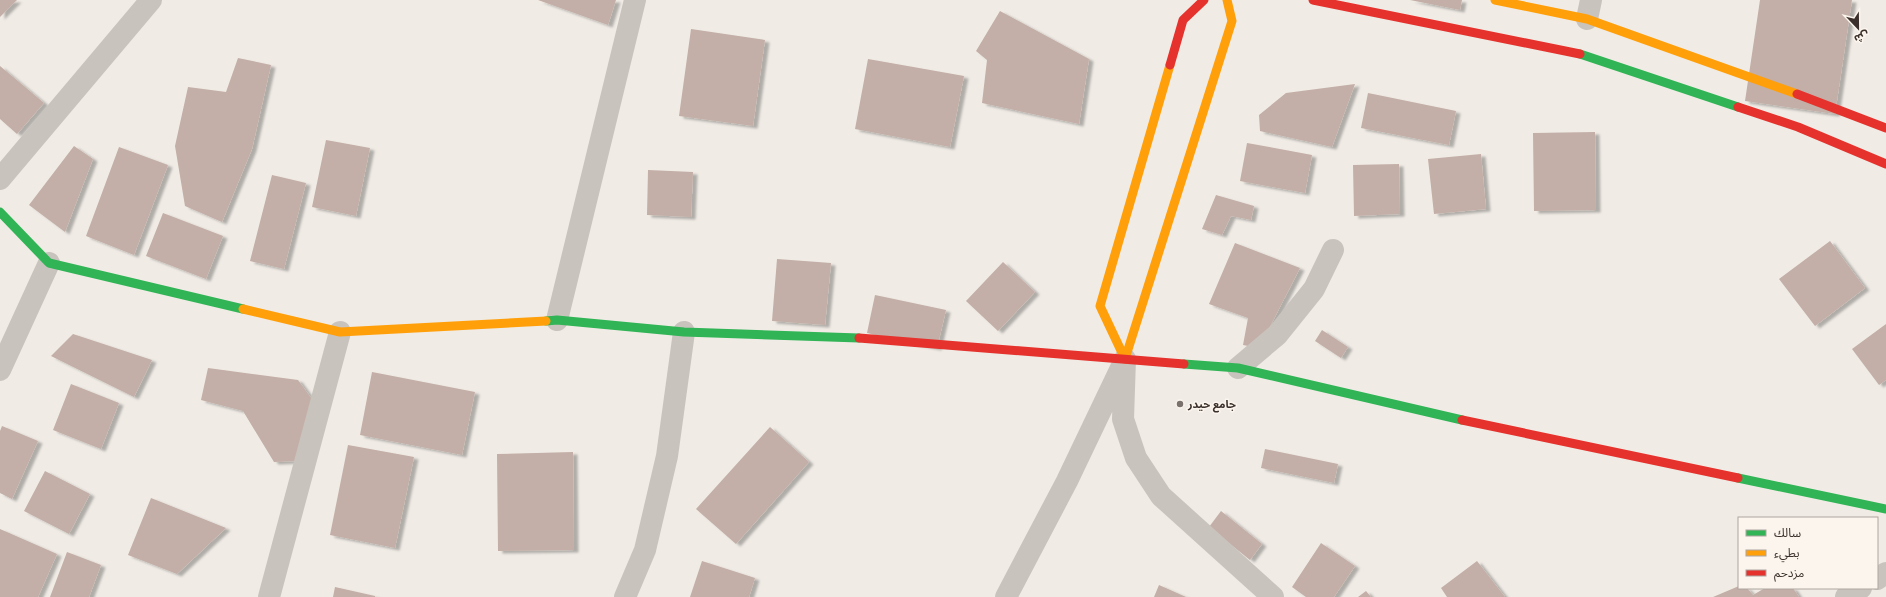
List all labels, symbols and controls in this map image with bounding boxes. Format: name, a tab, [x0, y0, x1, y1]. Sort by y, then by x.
north arrow	[1838, 8, 1878, 48]
text: ش	[1852, 28, 1871, 47]
place label: جامع حيدر	[1187, 397, 1236, 413]
marker: جامع حيدر	[1175, 399, 1185, 409]
legend	[1738, 517, 1878, 589]
text: سالك	[1774, 525, 1801, 540]
text: بطيء	[1774, 545, 1800, 563]
text: مزدحم	[1774, 565, 1804, 582]

